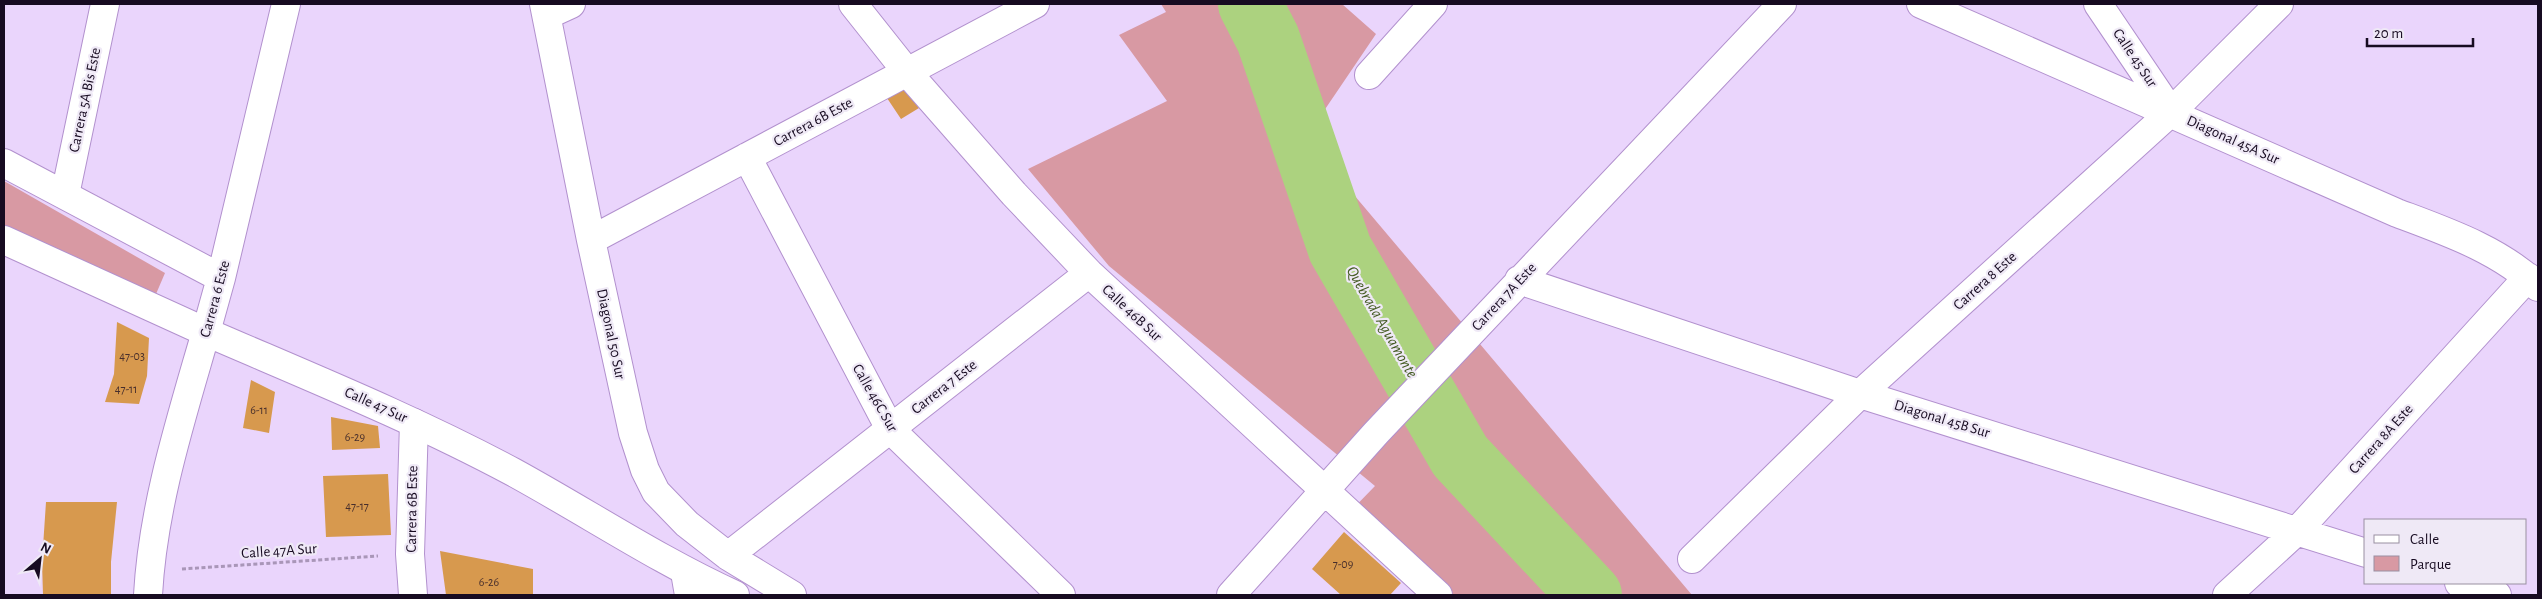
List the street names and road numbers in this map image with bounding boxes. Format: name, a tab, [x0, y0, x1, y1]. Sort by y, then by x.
street label: Calle 45 Sur	[2110, 26, 2160, 90]
street label: Carrera 5A Bis Este	[67, 46, 103, 154]
street label: Carrera 6B Este	[771, 95, 855, 149]
street label: Diagonal 45A Sur	[2184, 113, 2282, 167]
street label: Carrera 8 Este	[1951, 249, 2019, 313]
street label: Carrera 6 Este	[198, 259, 232, 339]
street label: Carrera 7A Este	[1469, 260, 1539, 334]
street label: Calle 46B Sur	[1099, 282, 1165, 344]
street label: Diagonal 50 Sur	[594, 288, 628, 381]
street label: Carrera 7 Este	[909, 357, 980, 417]
street label: Calle 46C Sur	[850, 362, 900, 435]
street label: Calle 47 Sur	[342, 385, 410, 426]
street label: Diagonal 45B Sur	[1892, 397, 1992, 441]
street label: Carrera 8A Este	[2346, 401, 2416, 477]
street label: Carrera 6B Este	[404, 465, 420, 553]
street label: Calle 47A Sur	[241, 541, 317, 561]

